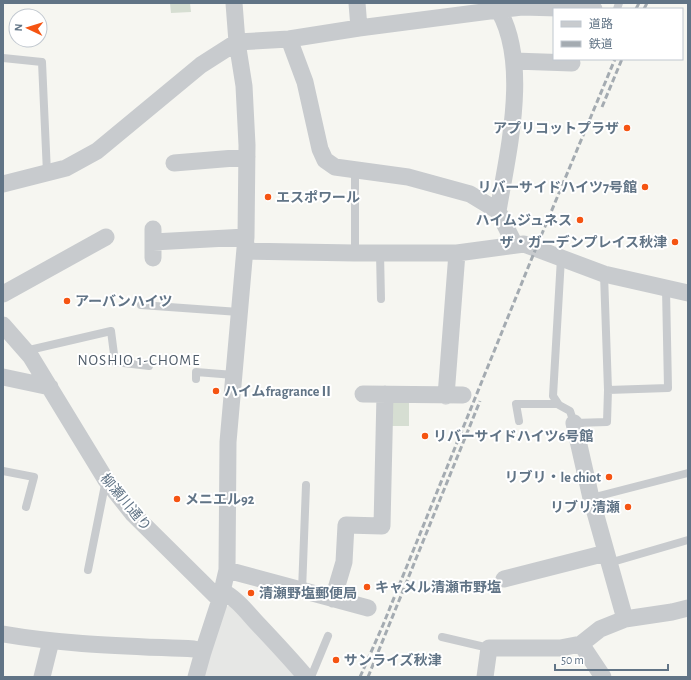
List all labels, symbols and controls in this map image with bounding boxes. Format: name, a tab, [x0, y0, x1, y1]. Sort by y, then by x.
north arrow	[8, 8, 48, 48]
legend	[553, 8, 683, 60]
text: 道路	[589, 17, 613, 30]
text: N	[13, 23, 24, 32]
text: 鉄道	[589, 37, 613, 50]
place label: アプリコットプラザ	[493, 121, 619, 136]
marker: アプリコットプラザ	[622, 123, 632, 133]
place label: リバーサイドハイツ7号館	[478, 180, 637, 195]
marker: リバーサイドハイツ7号館	[640, 182, 650, 192]
place label: エスポワール	[276, 190, 360, 205]
marker: エスポワール	[263, 192, 273, 202]
place label: ハイムジュネス	[476, 213, 572, 228]
marker: ハイムジュネス	[575, 215, 585, 225]
place label: ザ・ガーデンプレイス秋津	[500, 234, 667, 250]
marker: ザ・ガーデンプレイス秋津	[670, 237, 680, 247]
place label: アーバンハイツ	[75, 294, 172, 309]
marker: アーバンハイツ	[62, 296, 72, 306]
district label: NOSHIO 1-CHOME	[78, 353, 200, 368]
place label: ハイムfragranceⅡ	[224, 384, 333, 399]
marker: ハイムfragranceⅡ	[211, 386, 221, 396]
place label: リバーサイドハイツ6号館	[433, 429, 593, 444]
marker: リバーサイドハイツ6号館	[420, 431, 430, 441]
place label: リブリ・le chiot	[504, 469, 601, 485]
street label: 柳瀬川通り	[97, 470, 155, 534]
marker: リブリ・le chiot	[604, 472, 614, 482]
place label: メニエル92	[185, 492, 255, 507]
marker: メニエル92	[172, 494, 182, 504]
place label: リブリ清瀬	[550, 499, 620, 515]
marker: リブリ清瀬	[623, 502, 633, 512]
place label: キャメル清瀬市野塩	[375, 579, 501, 595]
marker: キャメル清瀬市野塩	[362, 582, 372, 592]
place label: 清瀬野塩郵便局	[259, 585, 357, 601]
marker: 清瀬野塩郵便局	[246, 588, 256, 598]
scale bar	[555, 646, 668, 672]
place label: サンライズ秋津	[344, 652, 442, 668]
text: 50 m	[561, 654, 584, 666]
marker: サンライズ秋津	[331, 655, 341, 665]

